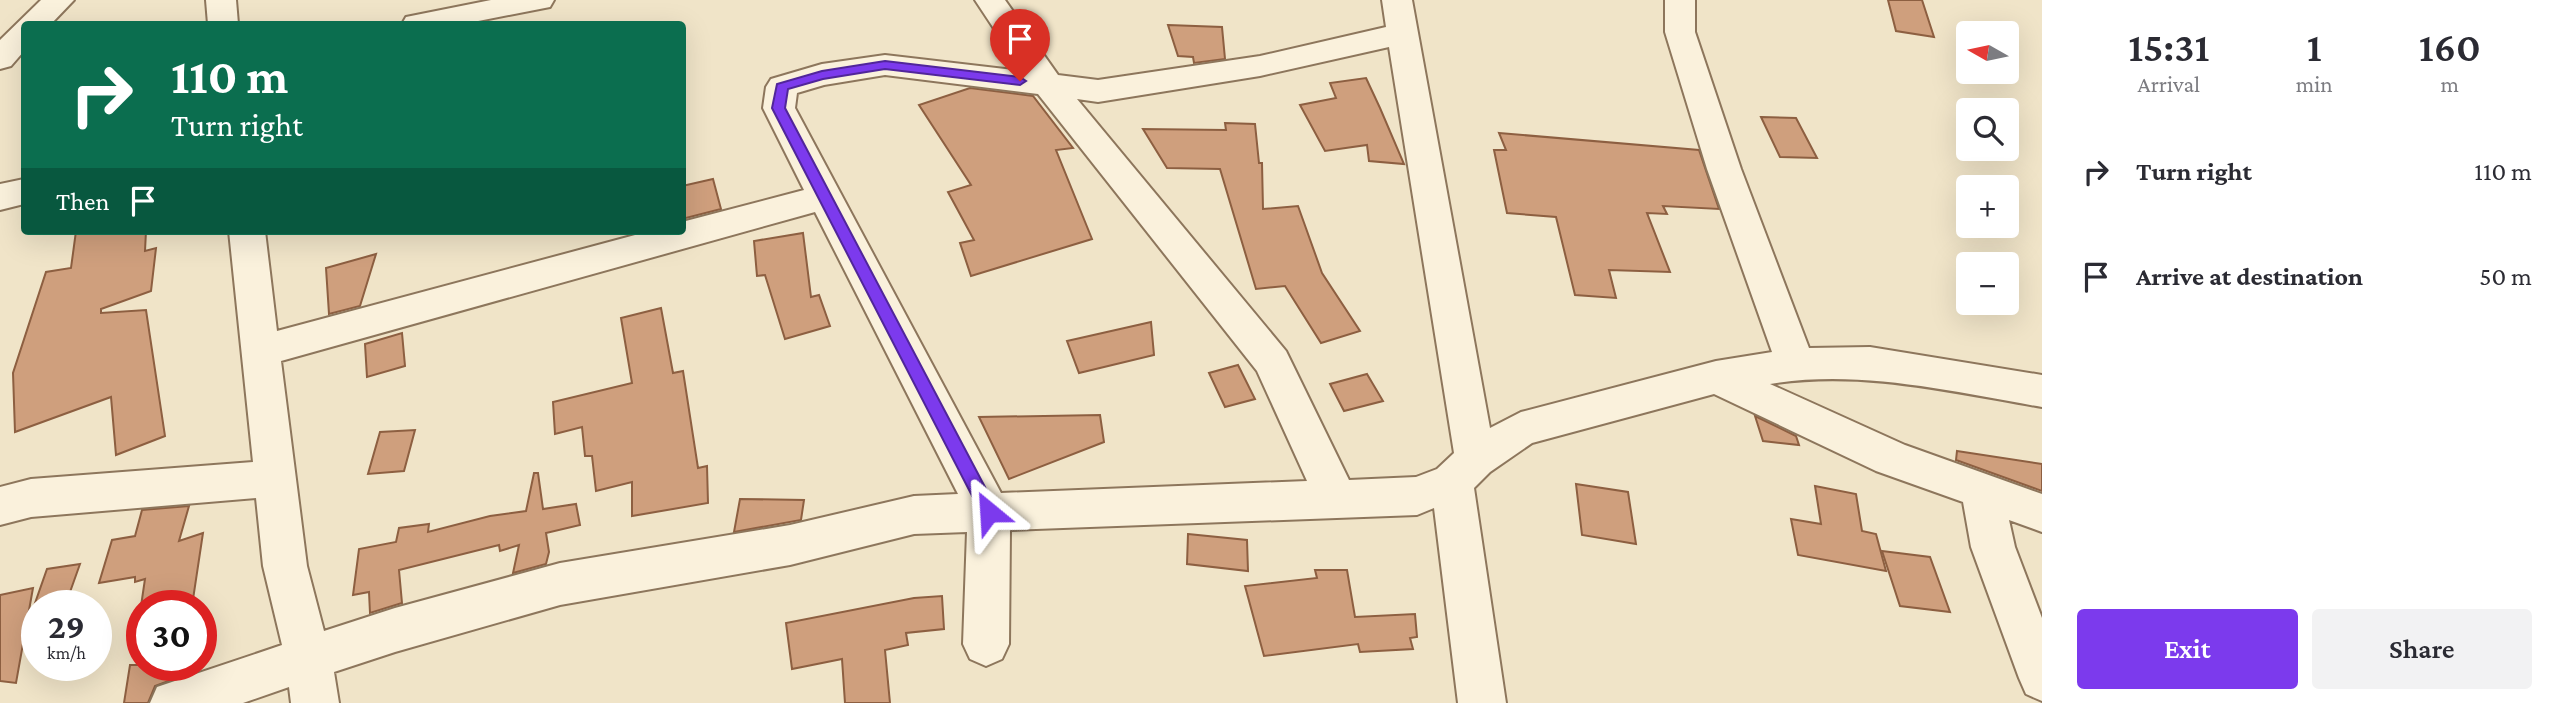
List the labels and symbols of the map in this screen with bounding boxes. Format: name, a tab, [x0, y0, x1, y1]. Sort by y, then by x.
pin	[990, 9, 1050, 81]
north arrow	[1956, 21, 2020, 84]
position arrow	[952, 475, 1026, 549]
speed limit sign: 30	[126, 590, 217, 681]

